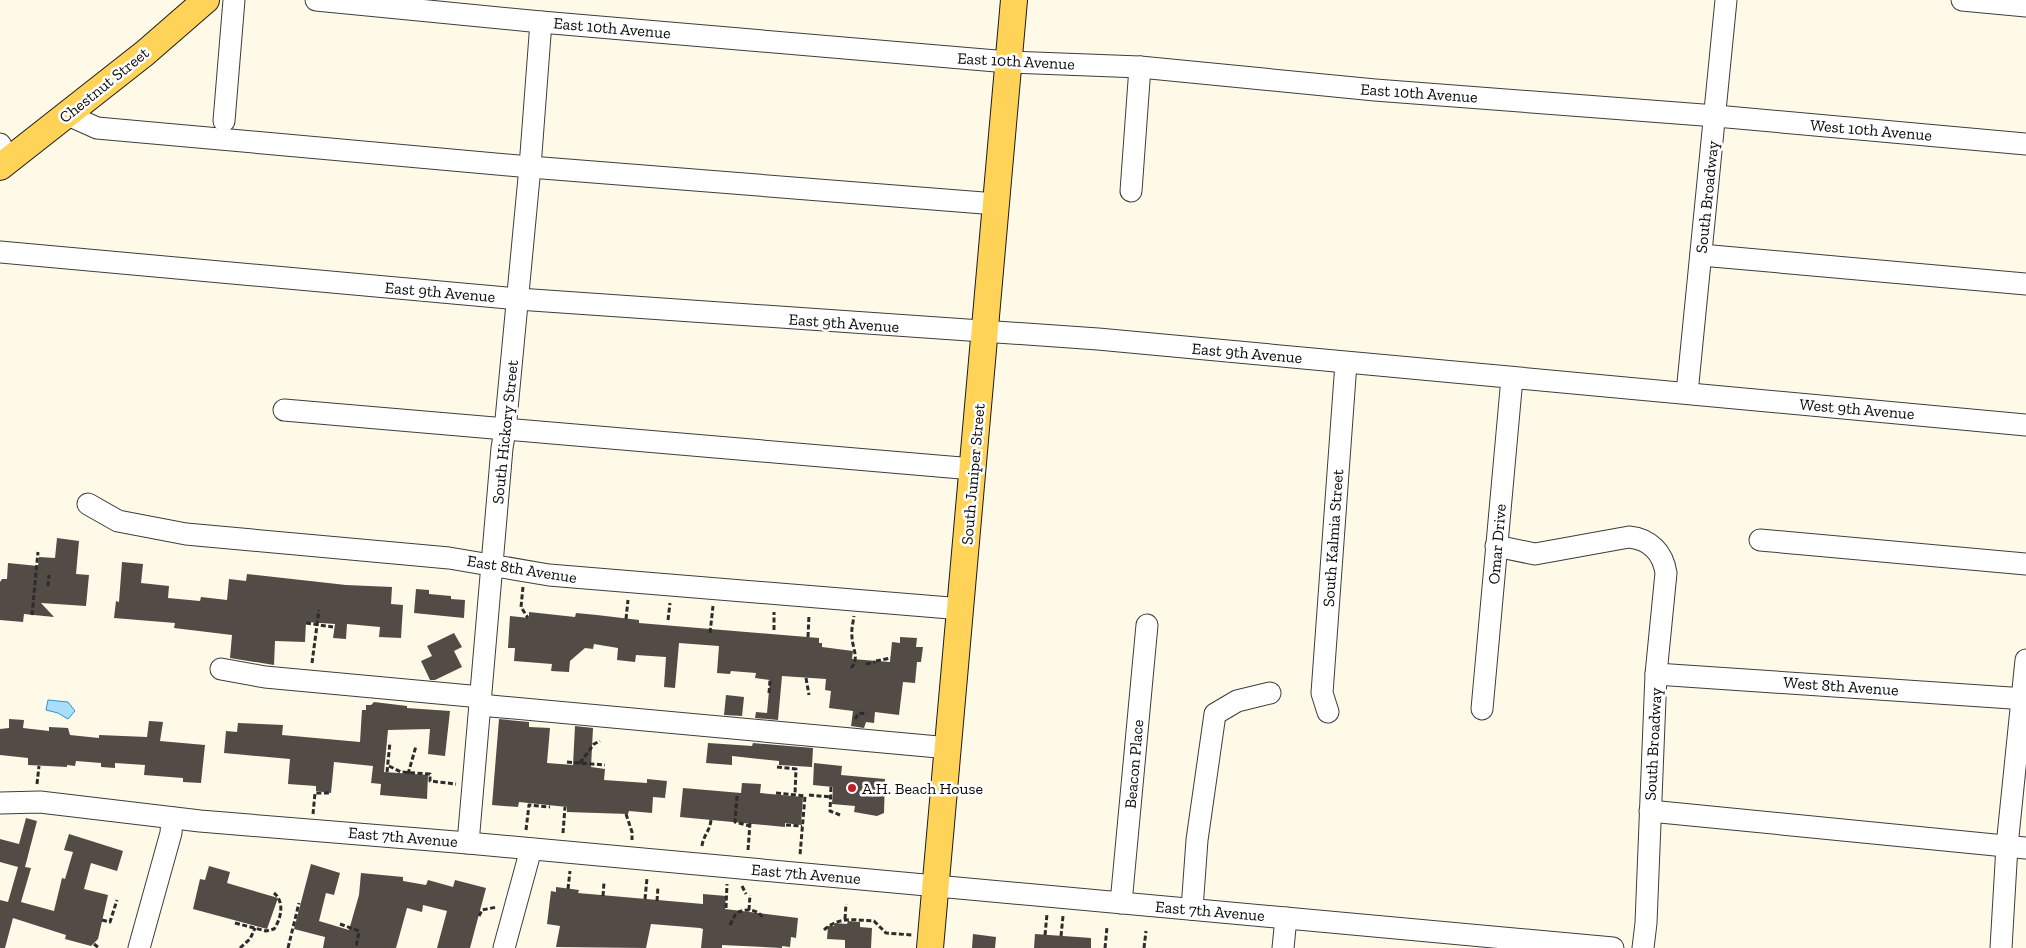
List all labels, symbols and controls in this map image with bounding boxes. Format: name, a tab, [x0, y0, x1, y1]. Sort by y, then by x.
street label: East 10th Avenue	[553, 13, 671, 43]
street label: Chestnut Street	[55, 43, 153, 127]
street label: East 10th Avenue	[957, 48, 1075, 74]
street label: East 10th Avenue	[1360, 79, 1478, 107]
street label: West 10th Avenue	[1809, 115, 1933, 145]
street label: South Broadway	[1692, 139, 1722, 254]
street label: East 9th Avenue	[384, 278, 496, 306]
street label: East 9th Avenue	[788, 310, 900, 336]
street label: East 9th Avenue	[1191, 339, 1303, 367]
street label: South Hickory Street	[488, 359, 522, 505]
street label: West 9th Avenue	[1799, 395, 1915, 423]
street label: South Juniper Street	[957, 402, 989, 546]
street label: South Kalmia Street	[1319, 468, 1347, 608]
street label: Omar Drive	[1484, 503, 1510, 585]
street label: East 8th Avenue	[466, 551, 578, 587]
street label: West 8th Avenue	[1783, 672, 1899, 700]
street label: South Broadway	[1641, 686, 1665, 801]
street label: Beacon Place	[1121, 719, 1147, 809]
place label: A.H. Beach House	[862, 779, 983, 798]
marker: A.H. Beach House	[846, 782, 858, 794]
street label: East 7th Avenue	[347, 823, 459, 851]
street label: East 7th Avenue	[750, 860, 862, 888]
street label: East 7th Avenue	[1154, 897, 1266, 925]

